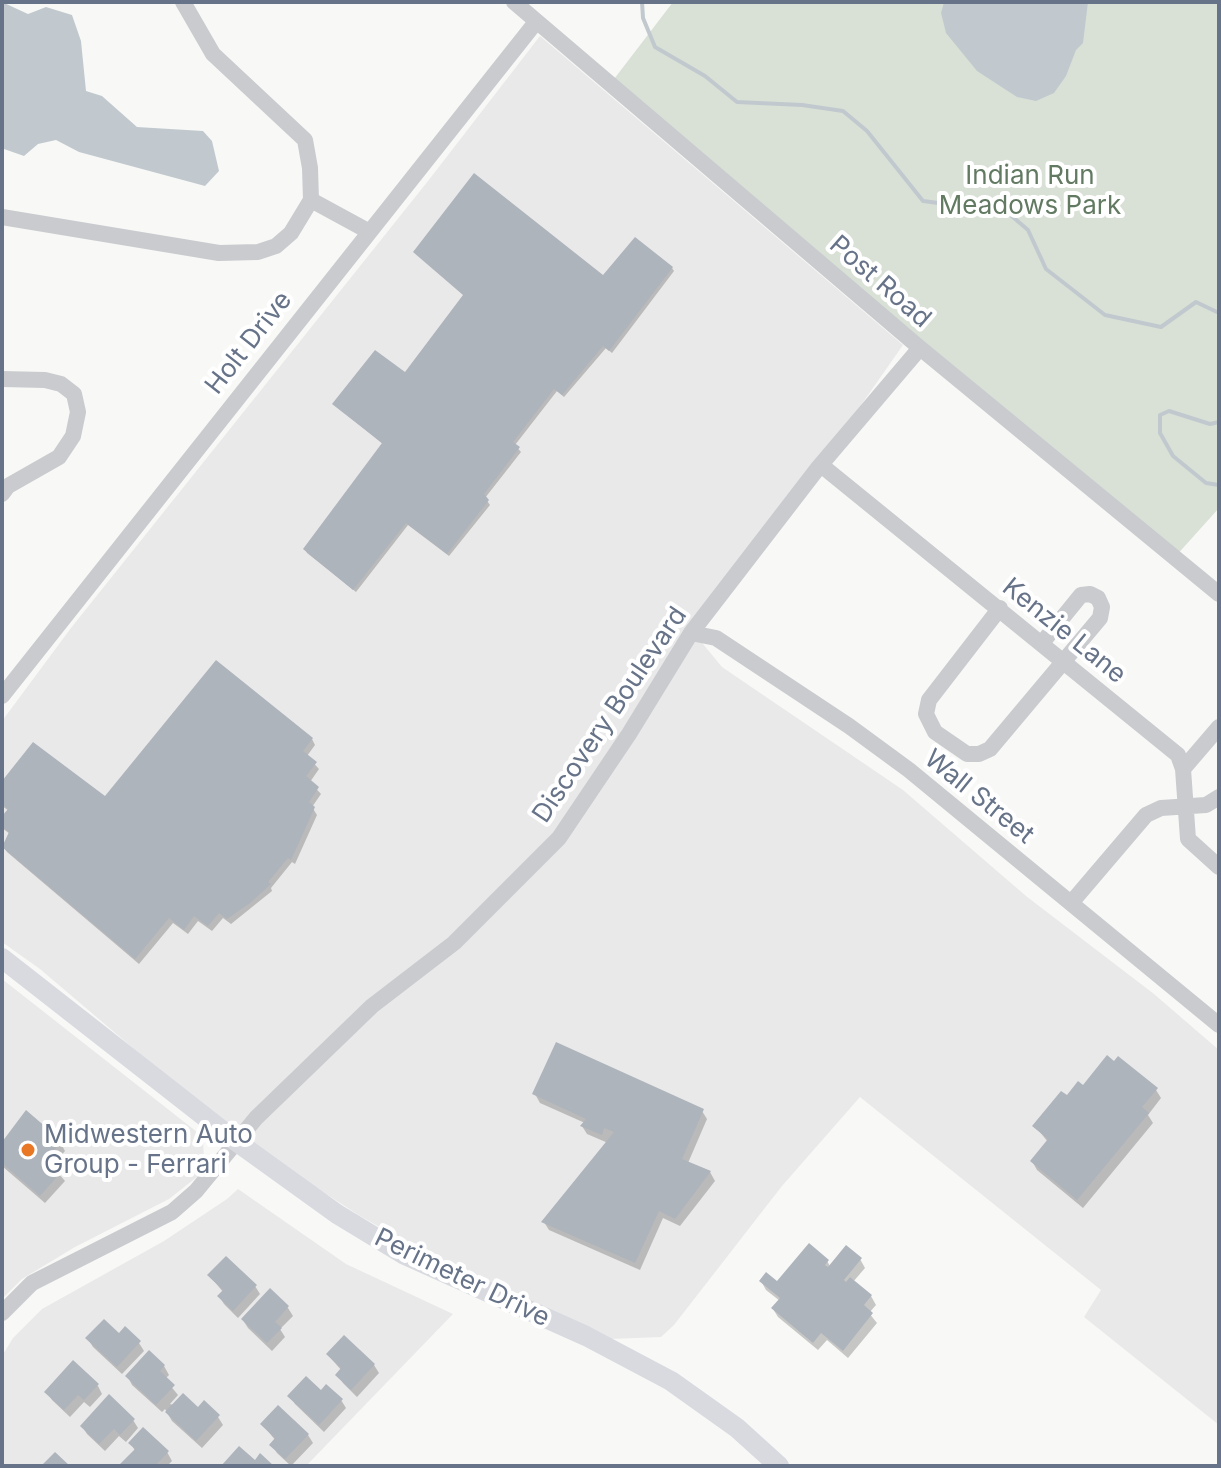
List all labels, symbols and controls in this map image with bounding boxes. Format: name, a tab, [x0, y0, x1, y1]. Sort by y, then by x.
park label: Indian Run Meadows Park	[939, 160, 1121, 222]
street label: Post Road	[823, 229, 937, 335]
street label: Holt Drive	[199, 285, 299, 401]
street label: Kenzie Lane	[996, 572, 1132, 690]
street label: Discovery Boulevard	[526, 601, 694, 829]
street label: Wall Street	[918, 743, 1040, 851]
place label: Midwestern Auto Group - Ferrari	[44, 1119, 253, 1180]
marker: Midwestern Auto Group - Ferrari	[19, 1141, 37, 1159]
street label: Perimeter Drive	[369, 1222, 555, 1334]

